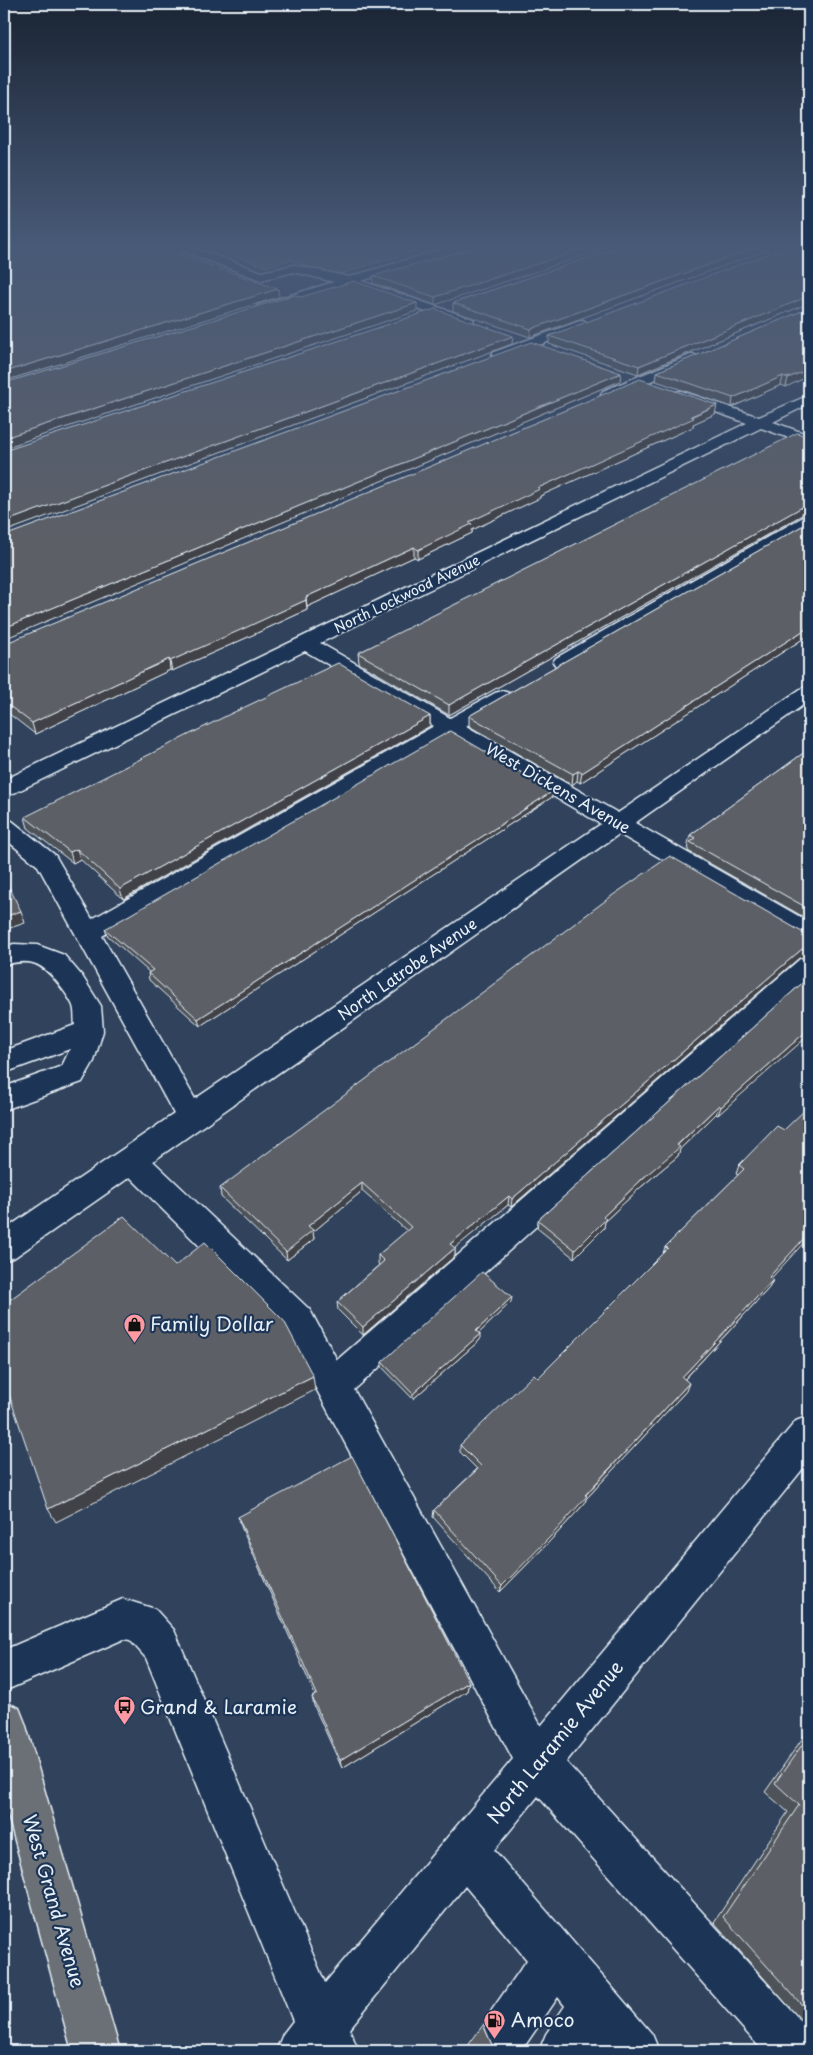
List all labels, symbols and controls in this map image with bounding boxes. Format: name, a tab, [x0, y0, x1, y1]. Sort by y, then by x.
street label: North Lockwood Avenue	[330, 549, 484, 638]
street label: West Dickens Avenue	[481, 736, 636, 839]
street label: North Latrobe Avenue	[332, 911, 481, 1025]
place label: Family Dollar	[150, 1309, 274, 1337]
shop icon: Family Dollar	[122, 1312, 146, 1343]
street label: North Laramie Avenue	[479, 1654, 629, 1829]
place label: Grand & Laramie	[140, 1692, 297, 1720]
bus stop icon: Grand & Laramie	[112, 1695, 136, 1726]
street label: West Grand Avenue	[17, 1811, 93, 1991]
place label: Amoco	[511, 2005, 574, 2033]
fuel station icon: Amoco	[483, 2008, 507, 2039]

